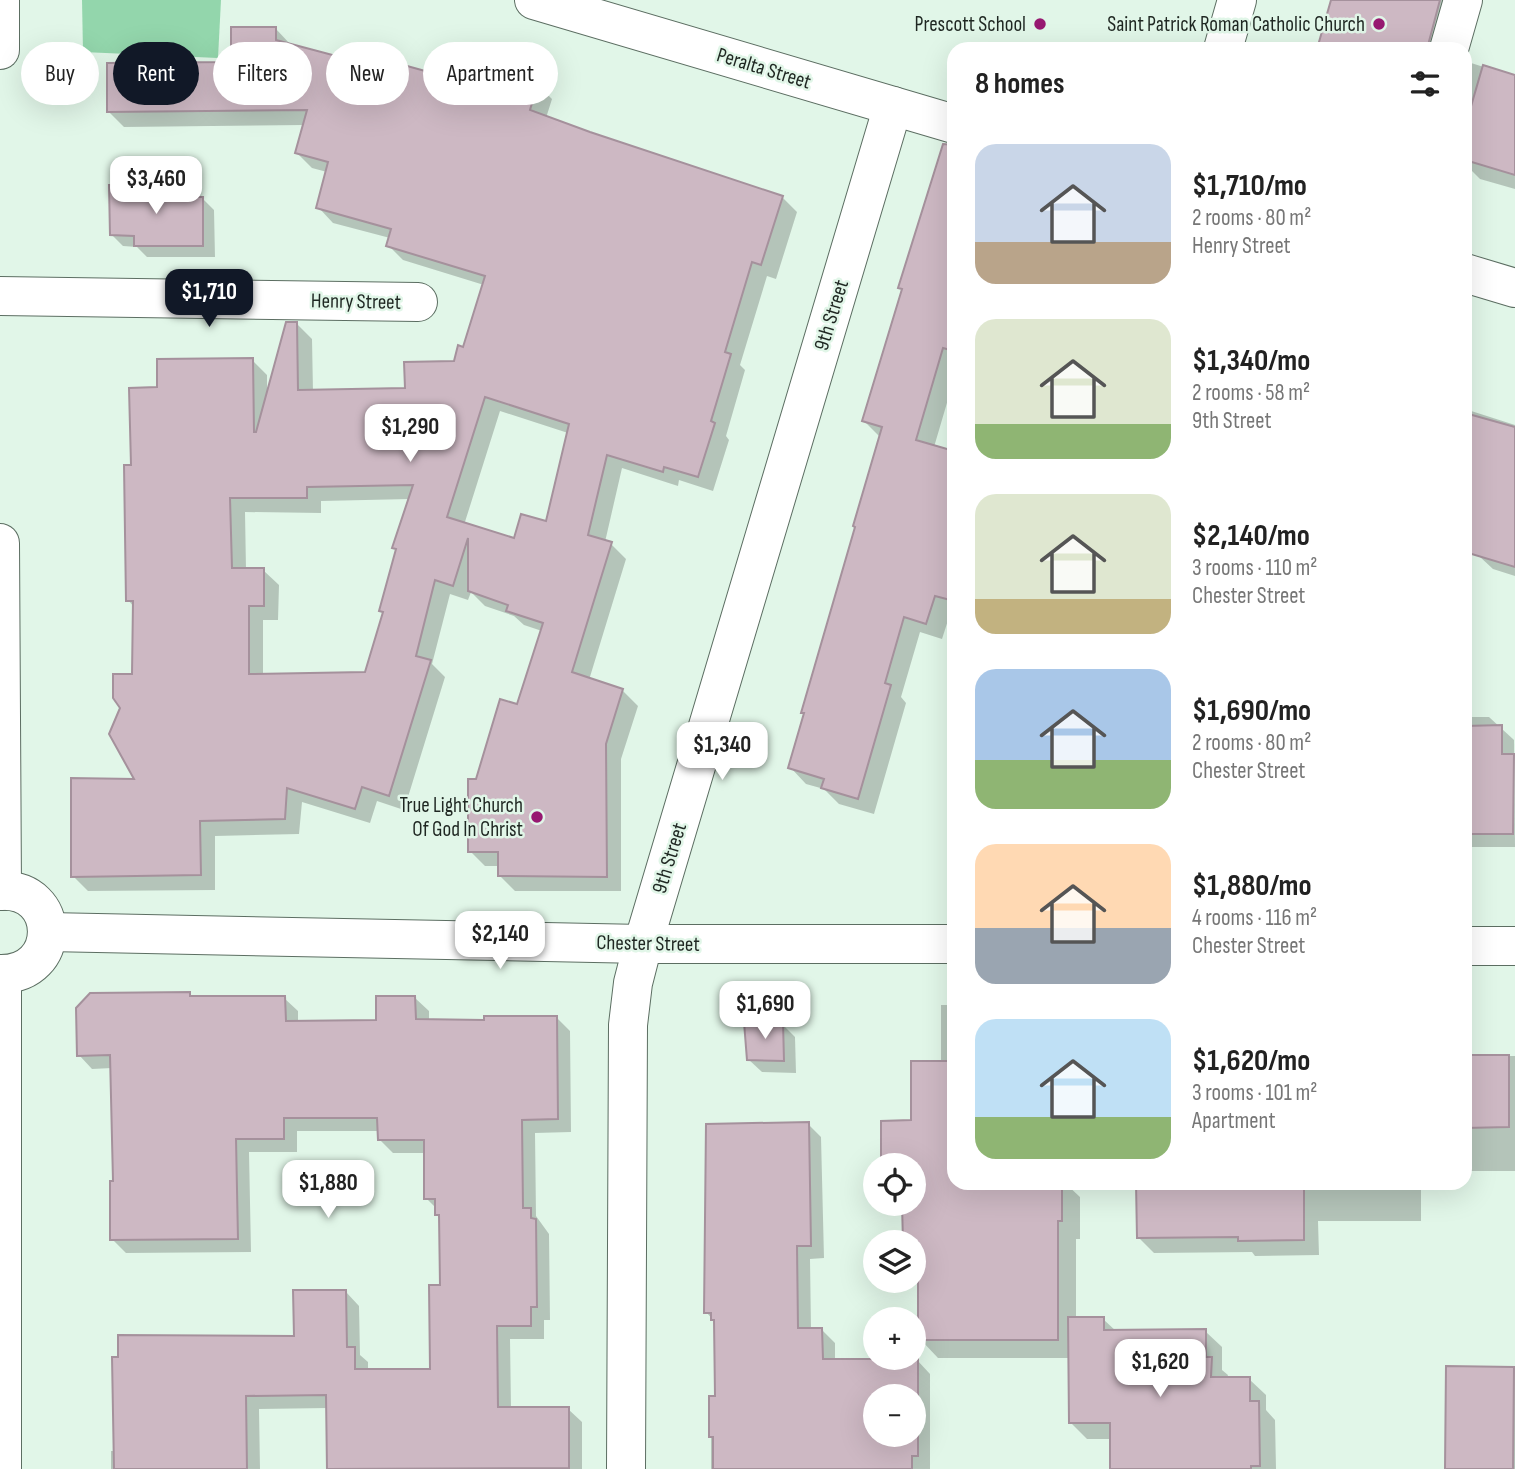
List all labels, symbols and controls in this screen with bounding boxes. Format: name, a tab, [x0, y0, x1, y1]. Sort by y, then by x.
place label: Prescott School	[915, 12, 1026, 37]
place label: Saint Patrick Roman Catholic Church	[1107, 12, 1365, 37]
marker: Prescott School	[1032, 16, 1048, 32]
marker: Saint Patrick Roman Catholic Church	[1371, 16, 1387, 32]
chip: Buy	[21, 42, 99, 105]
chip: Rent	[113, 42, 199, 105]
chip: Filters	[213, 42, 312, 105]
chip: New	[326, 42, 409, 105]
chip: Apartment	[423, 42, 558, 105]
street label: Peralta Street	[714, 42, 814, 95]
icon: filters	[1406, 65, 1444, 103]
text: 8 homes	[975, 66, 1064, 102]
pin: $3,460	[99, 156, 213, 216]
text: $3,460	[126, 165, 186, 193]
text: $1,710/mo	[1192, 168, 1307, 204]
icon: home	[1031, 172, 1115, 256]
text: 2 rooms · 80 m²	[1192, 204, 1311, 232]
text: Henry Street	[1192, 232, 1291, 260]
pin: $1,710	[152, 270, 266, 329]
street label: 9th Street	[809, 277, 854, 353]
text: $1,710	[181, 278, 237, 306]
street label: Henry Street	[311, 288, 401, 315]
text: $1,340/mo	[1192, 343, 1310, 379]
icon: home	[1031, 347, 1115, 431]
text: 2 rooms · 58 m²	[1192, 379, 1310, 407]
pin: $1,290	[353, 405, 467, 464]
text: 9th Street	[1192, 407, 1271, 435]
text: $1,290	[381, 413, 439, 441]
text: $2,140/mo	[1192, 518, 1310, 554]
icon: home	[1031, 522, 1115, 606]
text: 3 rooms · 110 m²	[1192, 554, 1317, 582]
text: Chester Street	[1192, 582, 1305, 610]
text: $1,690/mo	[1192, 693, 1311, 729]
icon: home	[1031, 697, 1115, 781]
pin: $1,340	[665, 722, 779, 782]
text: 2 rooms · 80 m²	[1192, 729, 1311, 757]
text: $1,340	[693, 731, 751, 759]
text: Chester Street	[1192, 757, 1305, 785]
place label: True Light Church Of God In Christ	[399, 793, 523, 842]
marker: True Light Church Of God In Christ	[529, 809, 545, 825]
street label: 9th Street	[647, 820, 692, 896]
text: $1,880/mo	[1192, 868, 1312, 904]
icon: home	[1031, 872, 1115, 956]
text: 4 rooms · 116 m²	[1192, 904, 1317, 932]
pin: $2,140	[443, 912, 557, 971]
text: $2,140	[471, 920, 529, 948]
street label: Chester Street	[596, 930, 700, 957]
text: Chester Street	[1192, 932, 1305, 960]
pin: $1,690	[708, 982, 822, 1041]
text: $1,690	[735, 990, 795, 1018]
text: $1,620/mo	[1192, 1043, 1310, 1079]
icon: home	[1031, 1047, 1115, 1131]
text: 3 rooms · 101 m²	[1192, 1079, 1317, 1107]
text: Apartment	[1192, 1107, 1276, 1135]
map controls	[863, 1153, 926, 1447]
button: locate	[863, 1153, 926, 1216]
pin: $1,880	[271, 1160, 385, 1220]
text: $1,880	[298, 1169, 358, 1197]
button: layers	[863, 1230, 926, 1293]
button: +	[863, 1307, 926, 1370]
pin: $1,620	[1103, 1340, 1217, 1399]
text: $1,620	[1131, 1348, 1189, 1376]
button: −	[863, 1384, 926, 1447]

